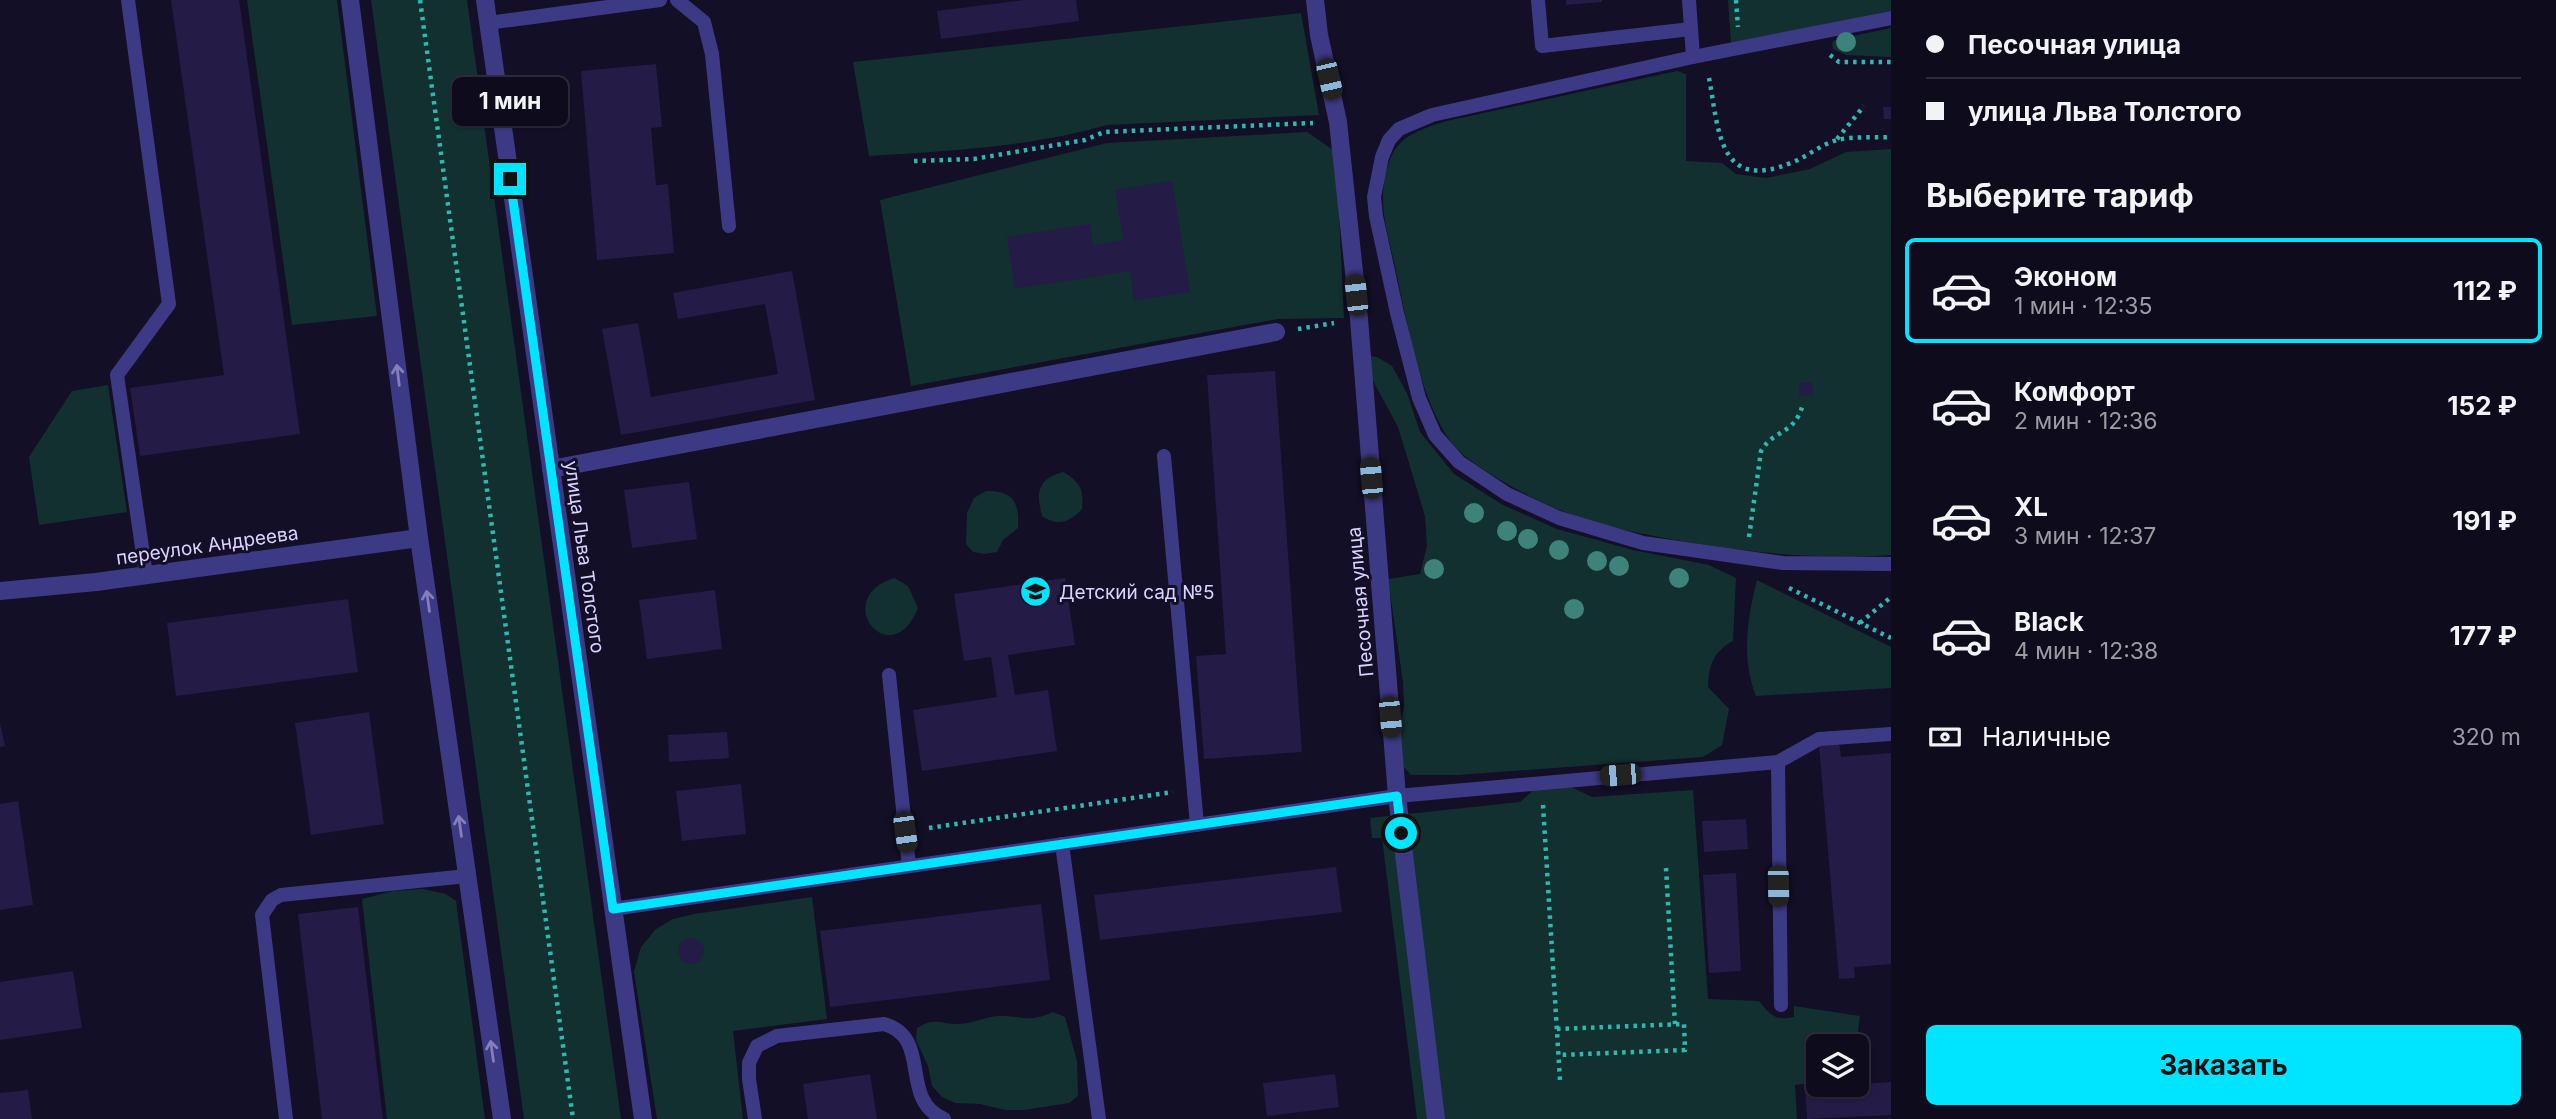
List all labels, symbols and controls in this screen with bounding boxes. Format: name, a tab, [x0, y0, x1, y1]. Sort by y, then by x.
text: Песочная улица	[1968, 29, 2181, 60]
car	[1315, 56, 1344, 102]
callout: 1 мин	[452, 78, 568, 127]
text: 1 мин	[479, 87, 541, 115]
text: улица Льва Толстого	[1968, 96, 2242, 127]
route end	[494, 163, 526, 195]
text: Выберите тариф	[1926, 176, 2194, 215]
icon: car	[1930, 259, 1993, 322]
text: Эконом	[2014, 261, 2117, 292]
car	[1344, 273, 1369, 317]
text: 112 ₽	[2453, 275, 2517, 306]
text: 1 мин · 12:35	[2014, 292, 2153, 320]
one-way arrow	[392, 365, 405, 387]
icon: car	[1930, 374, 1993, 437]
text: Комфорт	[2014, 376, 2135, 407]
text: 152 ₽	[2447, 390, 2517, 421]
text: 2 мин · 12:36	[2014, 407, 2157, 435]
car	[1359, 456, 1384, 500]
street label: улица Льва Толстого	[560, 459, 609, 655]
icon: car	[1930, 489, 1993, 552]
text: XL	[2014, 491, 2048, 522]
text: 191 ₽	[2452, 505, 2517, 536]
street label: переулок Андреева	[114, 521, 300, 570]
text: 3 мин · 12:37	[2014, 522, 2156, 550]
street label: Песочная улица	[1342, 526, 1379, 678]
school or university icon: Детский сад №5	[1019, 575, 1053, 609]
place label: Детский сад №5	[1059, 581, 1214, 604]
one-way arrow	[422, 590, 435, 613]
icon: car	[1930, 604, 1993, 667]
text: Black	[2014, 606, 2084, 637]
text: 177 ₽	[2450, 620, 2517, 651]
text: 4 мин · 12:38	[2014, 637, 2158, 665]
car	[1378, 695, 1403, 739]
icon: cash	[1926, 718, 1964, 756]
text: Наличные	[1982, 721, 2111, 752]
text: 320 m	[2452, 723, 2521, 751]
car	[1599, 763, 1642, 787]
car	[892, 810, 919, 854]
one-way arrow	[454, 815, 467, 838]
route start	[1385, 817, 1417, 849]
car	[1768, 865, 1789, 907]
button: Заказать	[1926, 1025, 2521, 1105]
map controls	[1806, 1034, 1869, 1097]
button: layers	[1806, 1034, 1869, 1097]
one-way arrow	[486, 1041, 499, 1063]

